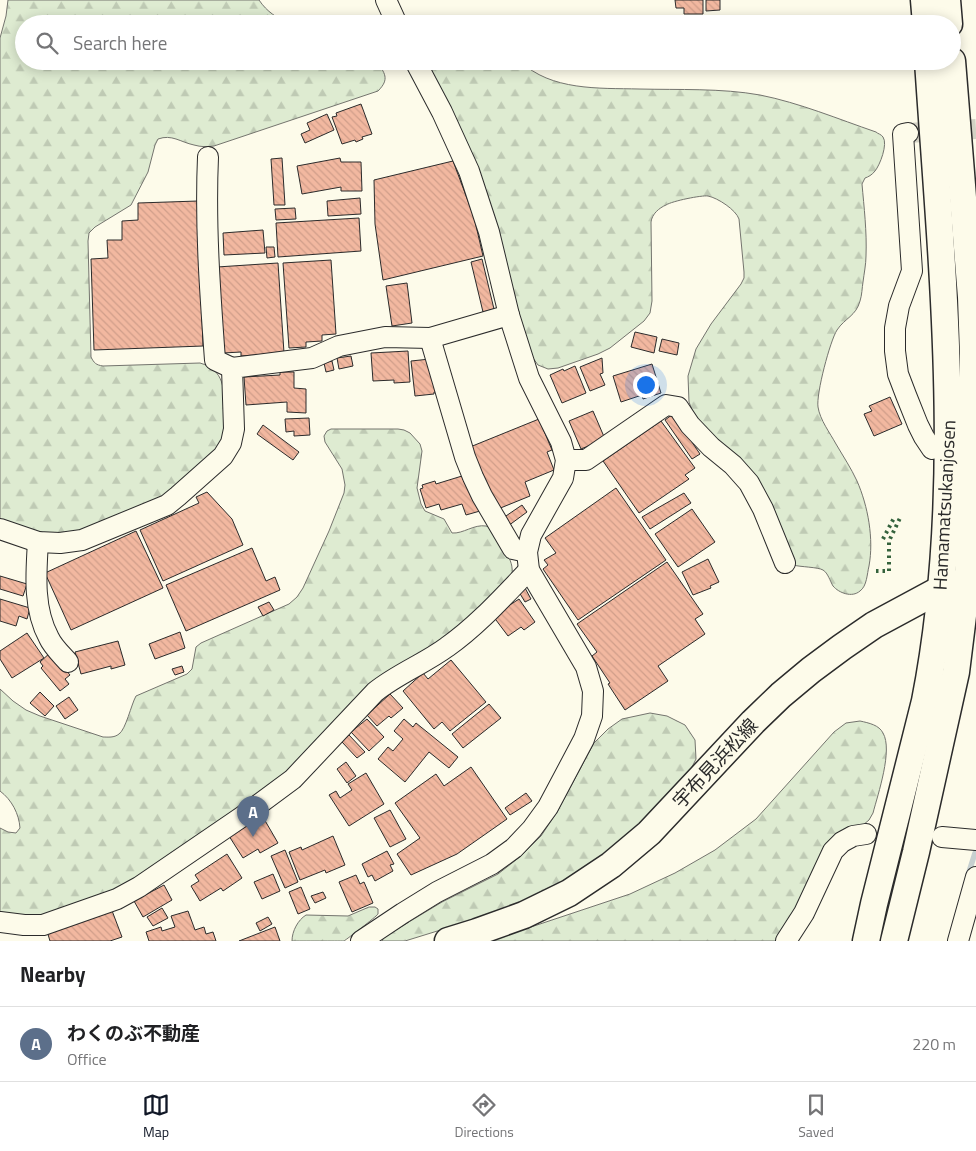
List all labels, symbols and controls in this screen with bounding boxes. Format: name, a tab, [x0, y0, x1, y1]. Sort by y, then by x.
search box	[15, 15, 961, 70]
text: Search here	[73, 28, 167, 57]
icon: search	[33, 29, 61, 57]
your location	[633, 372, 659, 398]
street label: Hamamatsukanjosen	[925, 419, 962, 591]
street label: 宇布見浜松線	[665, 711, 764, 814]
pin: A	[237, 796, 269, 837]
text: Nearby	[20, 958, 85, 990]
text: わくのぶ不動産	[67, 1018, 200, 1047]
text: A	[31, 1032, 41, 1056]
text: 220 m	[912, 1032, 956, 1056]
text: Office	[67, 1047, 107, 1071]
tab: Map	[142, 1091, 170, 1142]
tab: Directions	[454, 1091, 514, 1142]
tab: Saved	[798, 1091, 834, 1142]

